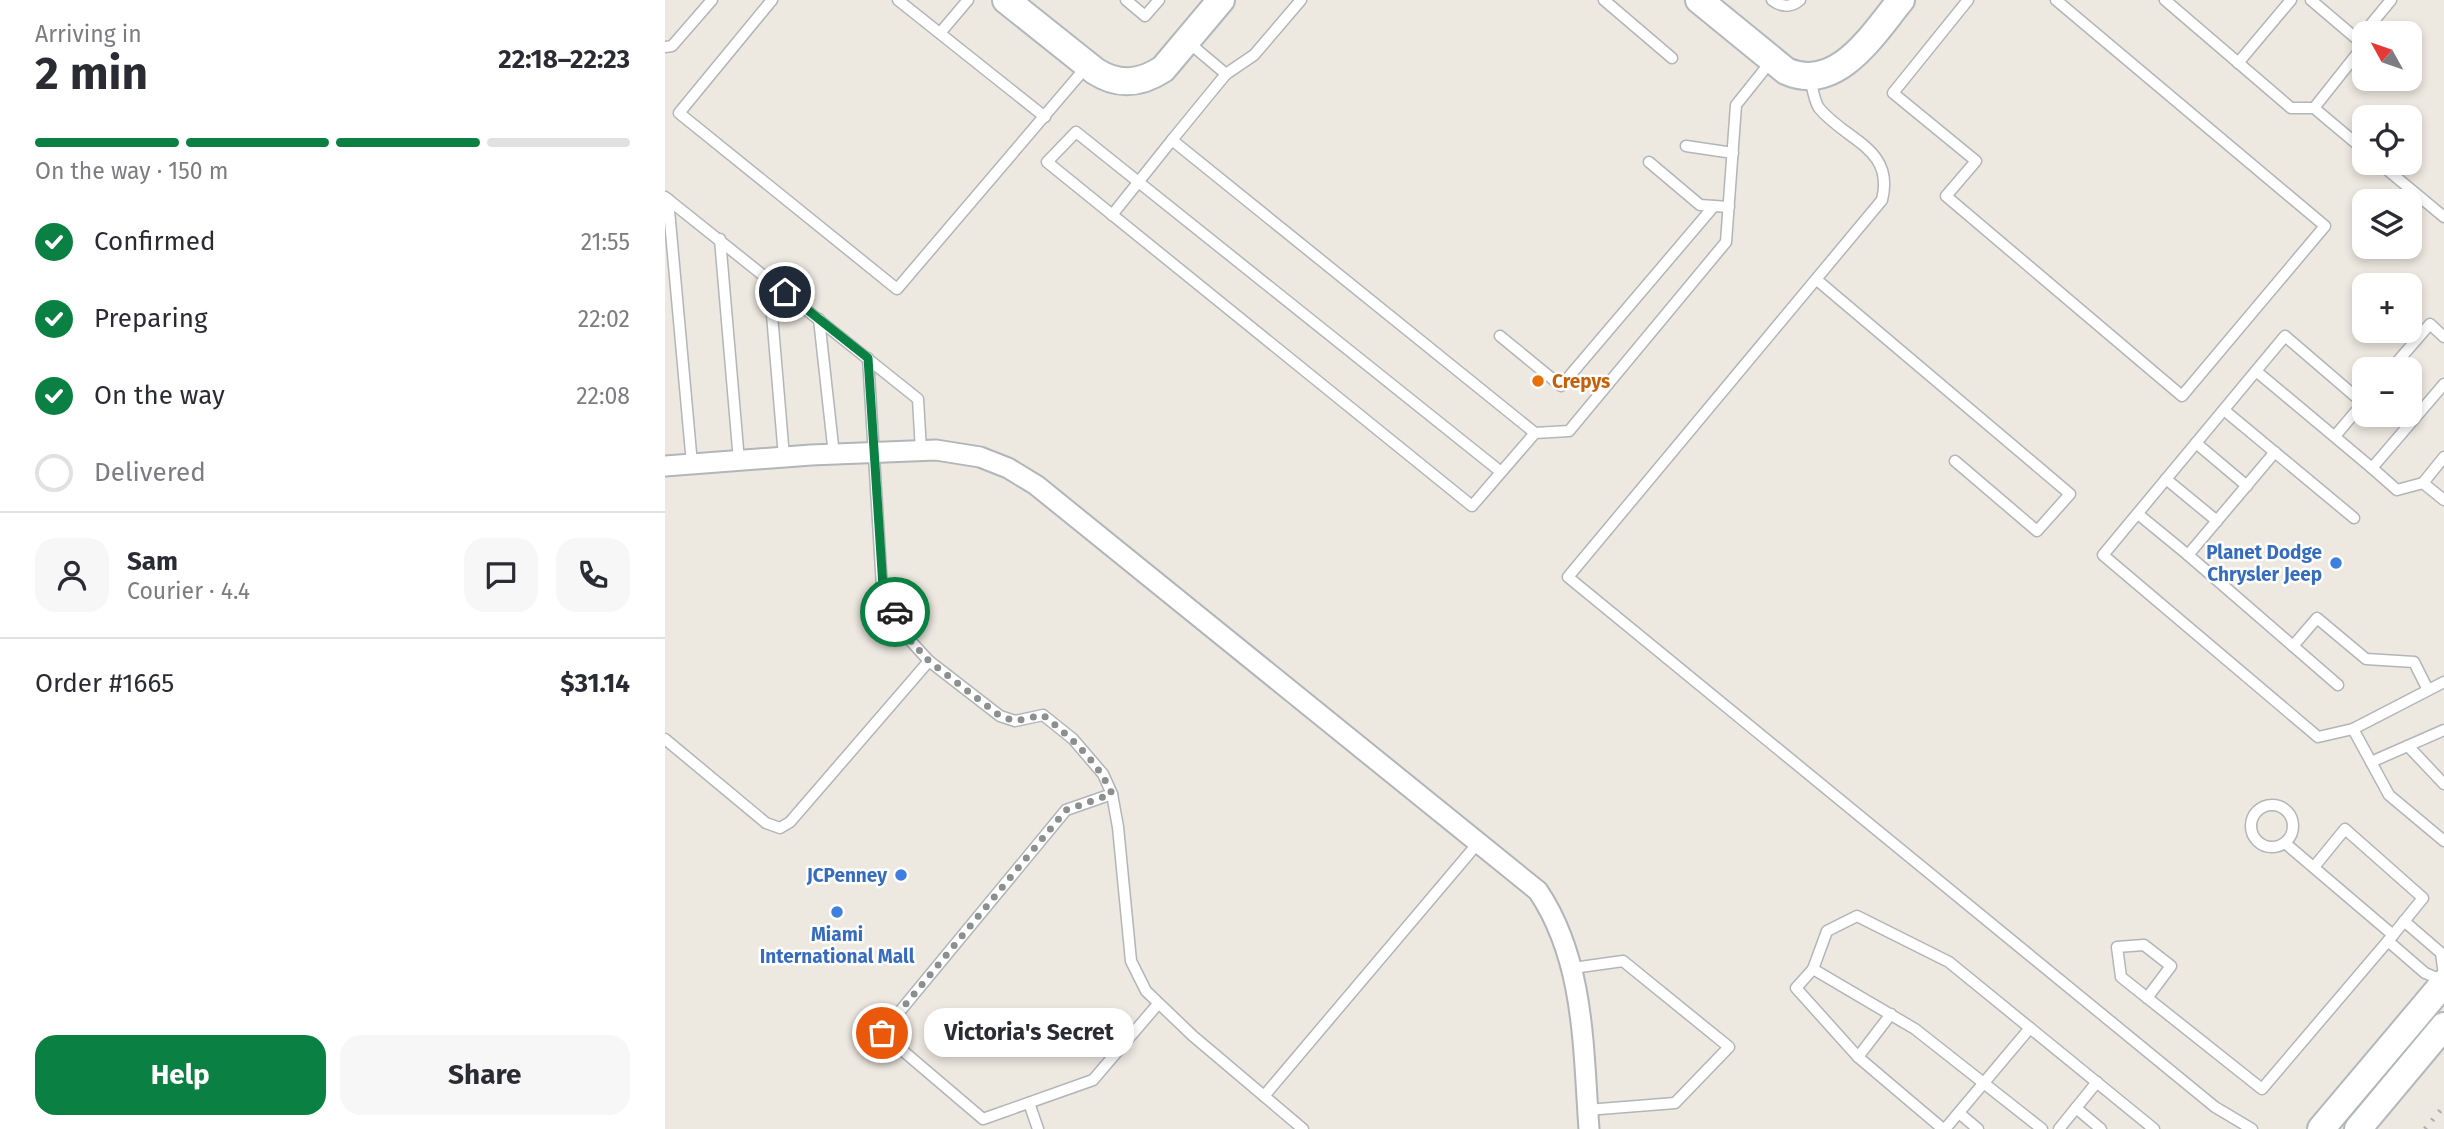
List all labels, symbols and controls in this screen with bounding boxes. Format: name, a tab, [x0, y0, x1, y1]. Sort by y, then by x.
text: Arriving in	[35, 20, 142, 48]
north arrow	[2352, 21, 2422, 91]
map controls	[2352, 21, 2422, 427]
text: 22:18–22:23	[498, 44, 630, 75]
text: 2 min	[35, 46, 148, 101]
button: locate	[2352, 105, 2422, 175]
text: On the way · 150 m	[35, 157, 228, 185]
button: layers	[2352, 189, 2422, 259]
icon: check	[35, 223, 73, 261]
text: Confirmed	[94, 226, 215, 257]
text: 21:55	[581, 228, 630, 256]
pin	[755, 262, 815, 322]
icon: home	[766, 273, 804, 311]
button: +	[2352, 273, 2422, 343]
icon: check	[35, 300, 73, 338]
text: Preparing	[94, 303, 207, 334]
text: 22:02	[578, 305, 630, 333]
button: −	[2352, 357, 2422, 427]
place label: Crepys	[1552, 370, 1610, 393]
marker: Crepys	[1530, 373, 1546, 389]
icon: check	[35, 377, 73, 415]
text: On the way	[94, 380, 225, 411]
text: 22:08	[576, 382, 630, 410]
text: Delivered	[94, 457, 206, 488]
button: person	[35, 538, 109, 612]
button: chat	[464, 538, 538, 612]
button: phone	[556, 538, 630, 612]
place label: Planet Dodge Chrysler Jeep	[2206, 541, 2322, 586]
text: Sam	[127, 546, 178, 577]
marker: Planet Dodge Chrysler Jeep	[2328, 555, 2344, 571]
text: Courier · 4.4	[127, 577, 250, 605]
courier	[860, 577, 930, 647]
icon: car	[876, 593, 914, 631]
text: Order #1665	[35, 668, 174, 699]
text: $31.14	[560, 668, 630, 699]
place label: JCPenney	[806, 864, 887, 887]
marker: JCPenney	[893, 867, 909, 883]
marker: Miami International Mall	[829, 904, 845, 920]
place label: Miami International Mall	[760, 923, 915, 968]
pin	[852, 1003, 912, 1063]
callout: Victoria's Secret	[924, 1009, 1134, 1058]
icon: bag	[863, 1014, 901, 1052]
text: Victoria's Secret	[944, 1018, 1114, 1046]
button: Help	[35, 1035, 326, 1115]
button: Share	[340, 1035, 630, 1115]

